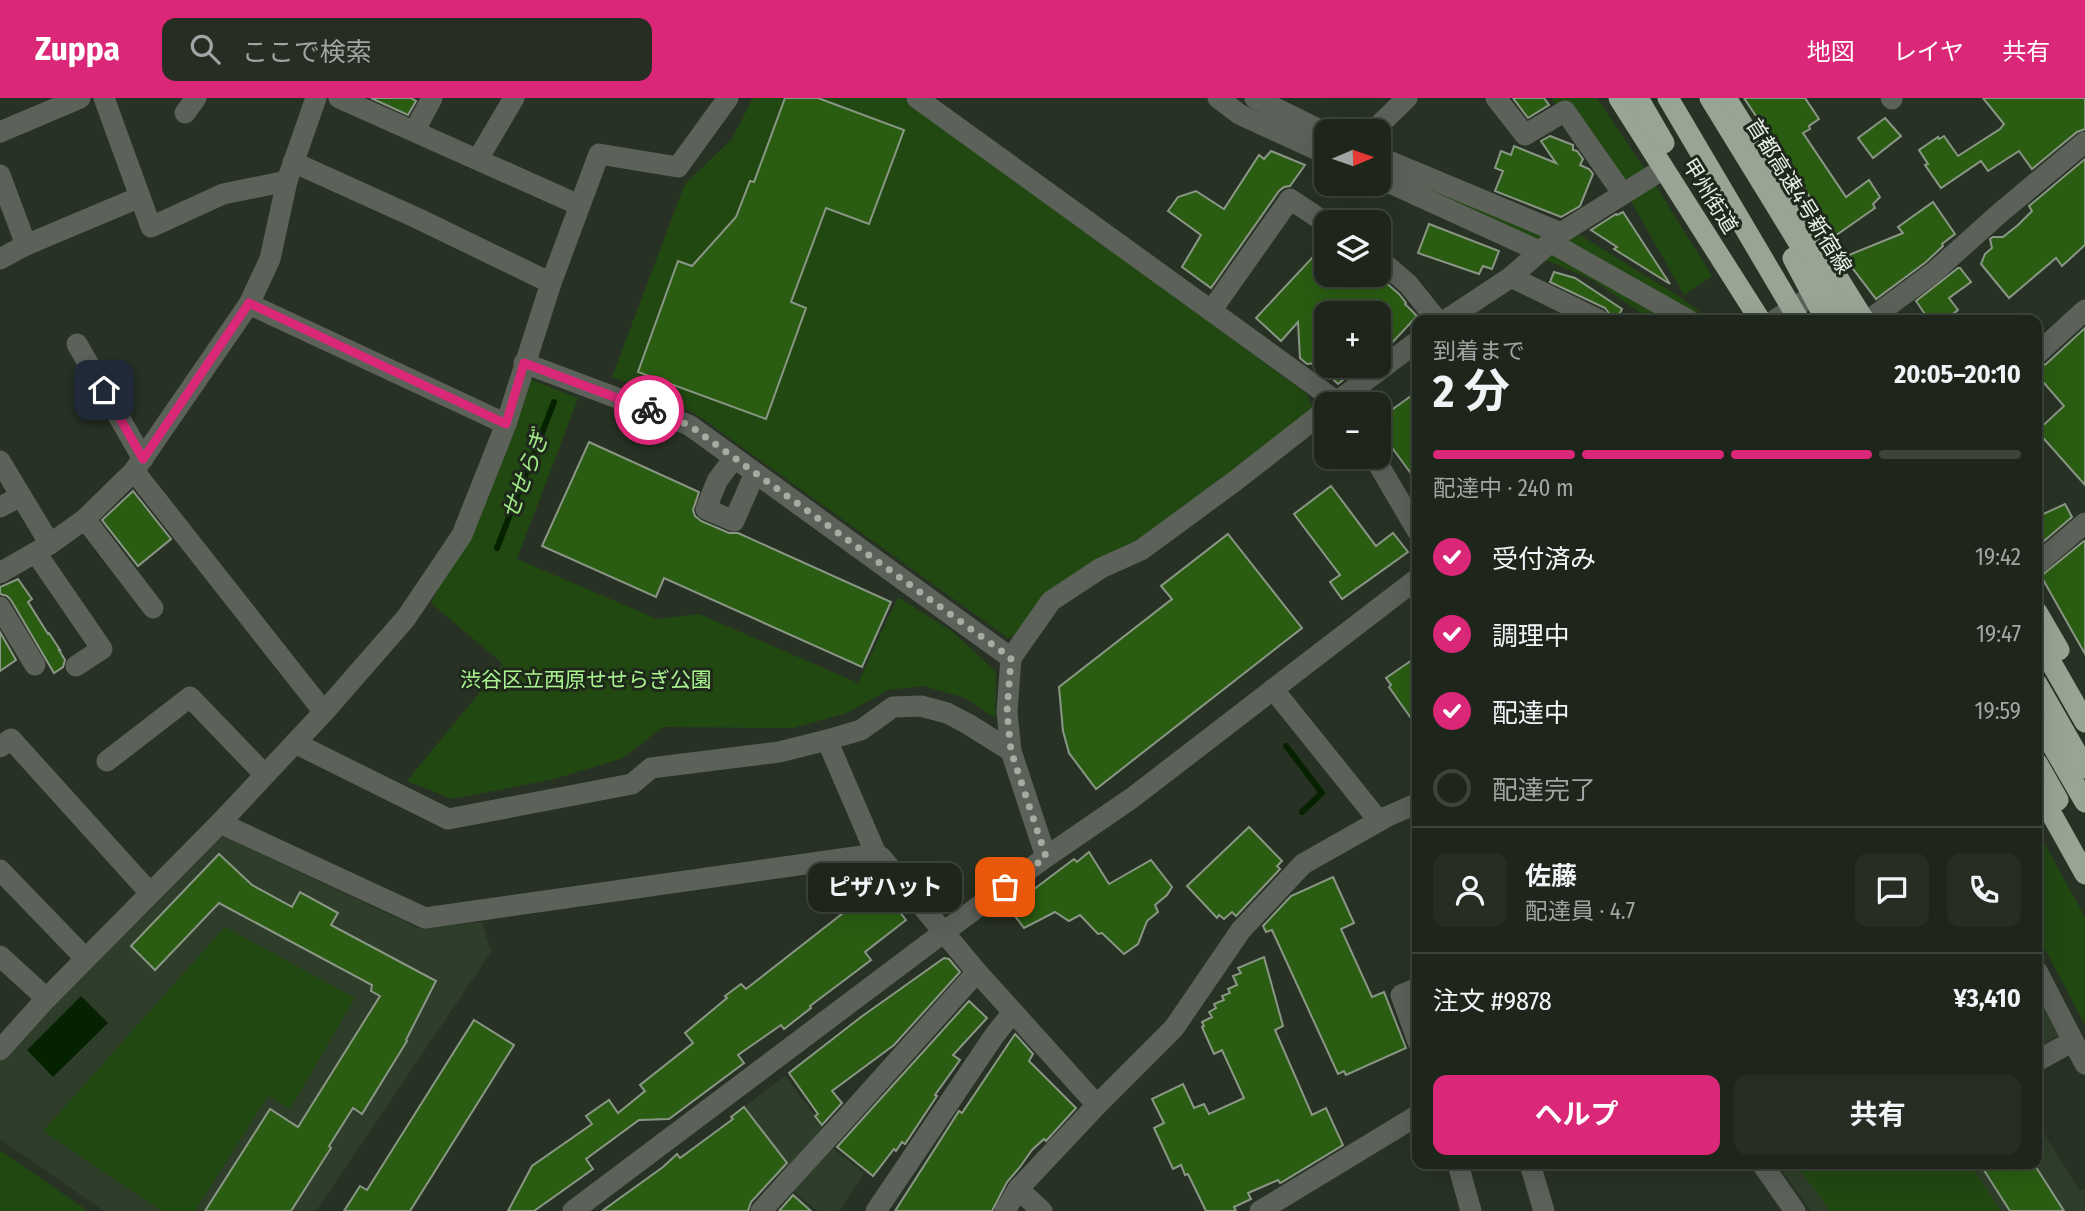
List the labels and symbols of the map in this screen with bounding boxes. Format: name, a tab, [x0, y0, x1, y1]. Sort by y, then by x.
street label: 首都高速4号新宿線	[1741, 114, 1857, 278]
north arrow	[1314, 119, 1391, 196]
street label: 甲州街道	[1677, 153, 1743, 239]
pin	[74, 360, 134, 420]
courier	[614, 375, 684, 445]
water label: せせらぎ	[495, 424, 556, 523]
park label: 渋谷区立西原せせらぎ公園	[460, 667, 712, 693]
pin	[975, 857, 1035, 917]
callout: ピザハット	[809, 862, 963, 912]

